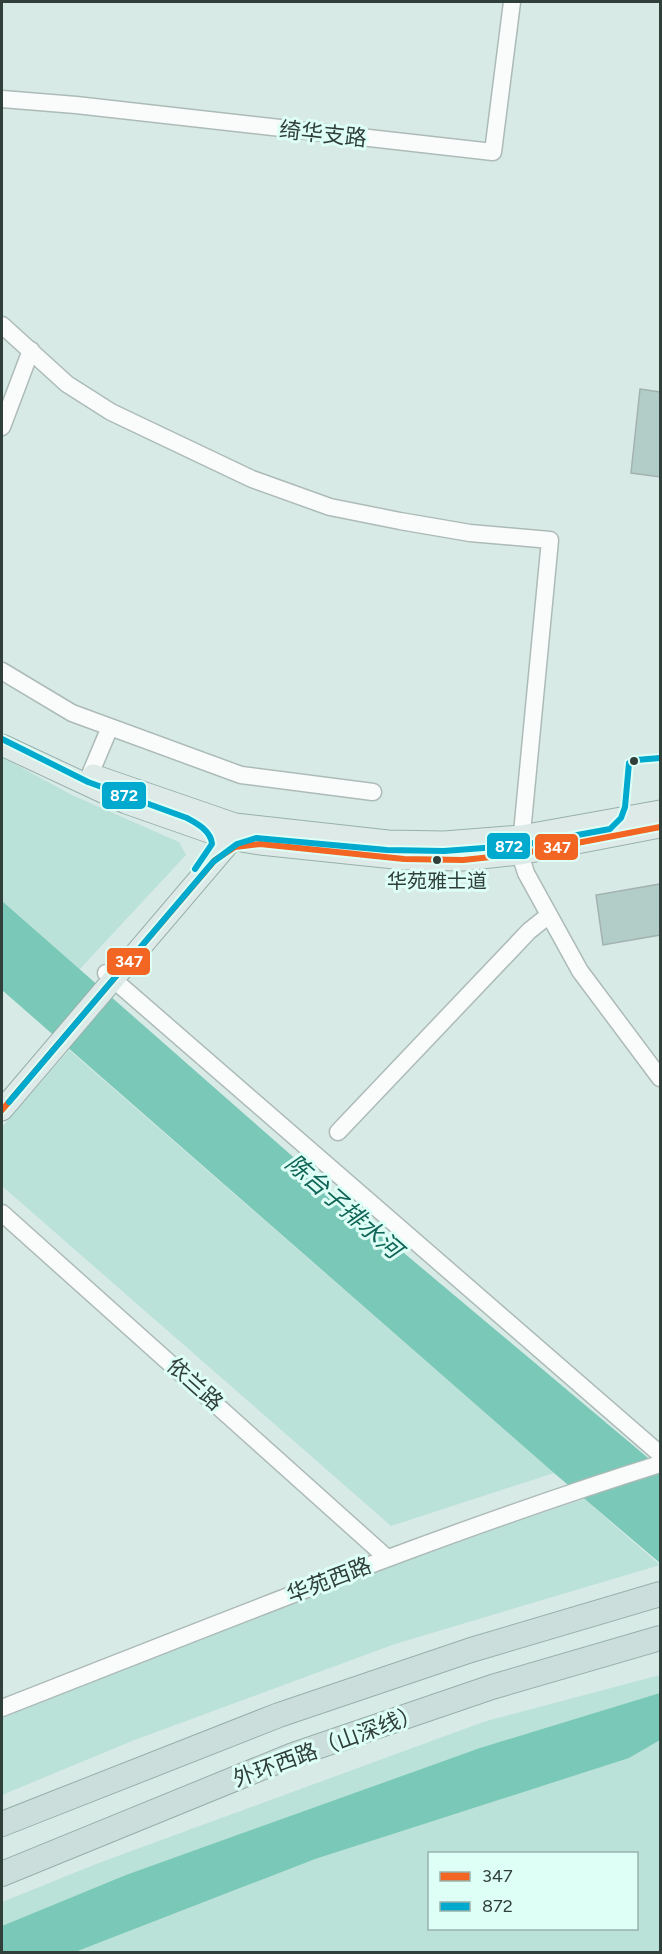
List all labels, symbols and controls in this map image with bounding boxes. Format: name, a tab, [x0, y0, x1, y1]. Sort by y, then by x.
street label: 绮华支路	[278, 116, 368, 152]
unlabelled marker	[628, 755, 640, 767]
line badge: 872	[101, 781, 147, 810]
text: 872	[110, 786, 138, 805]
line badge: 872	[486, 832, 531, 860]
line badge: 347	[534, 833, 579, 861]
text: 872	[495, 837, 523, 856]
text: 347	[543, 838, 571, 857]
marker: 华苑雅士道	[431, 854, 443, 866]
place label: 华苑雅士道	[387, 869, 487, 893]
line badge: 347	[106, 947, 151, 976]
text: 347	[115, 952, 143, 971]
water label: 陈台子排水河	[280, 1148, 411, 1267]
street label: 依兰路	[161, 1352, 229, 1416]
street label: 华苑西路	[283, 1552, 375, 1608]
street label: 外环西路（山深线）	[229, 1699, 425, 1793]
legend	[428, 1852, 638, 1930]
text: 347	[482, 1865, 513, 1887]
text: 872	[482, 1895, 513, 1917]

